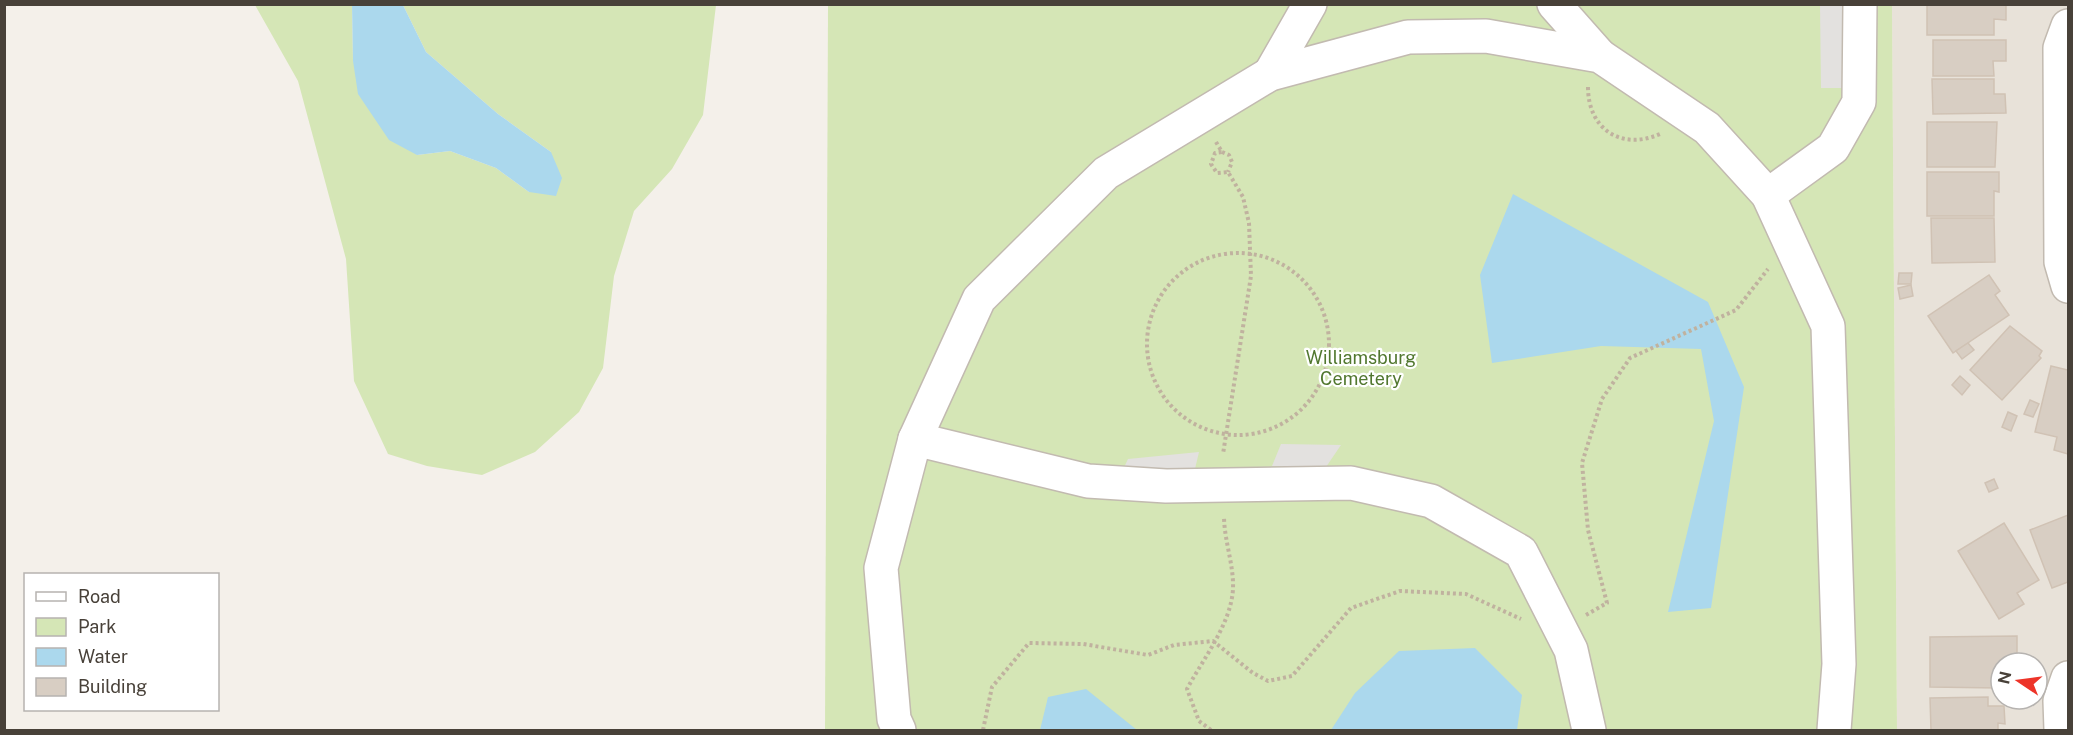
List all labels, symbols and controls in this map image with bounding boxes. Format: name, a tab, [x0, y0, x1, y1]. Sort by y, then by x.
park label: Williamsburg Cemetery	[1306, 347, 1416, 389]
legend	[24, 573, 219, 711]
text: Road	[78, 586, 121, 607]
text: Park	[78, 616, 116, 637]
text: Water	[78, 646, 128, 667]
north arrow	[1989, 651, 2049, 711]
text: N	[1994, 670, 2016, 686]
text: Building	[78, 676, 147, 697]

